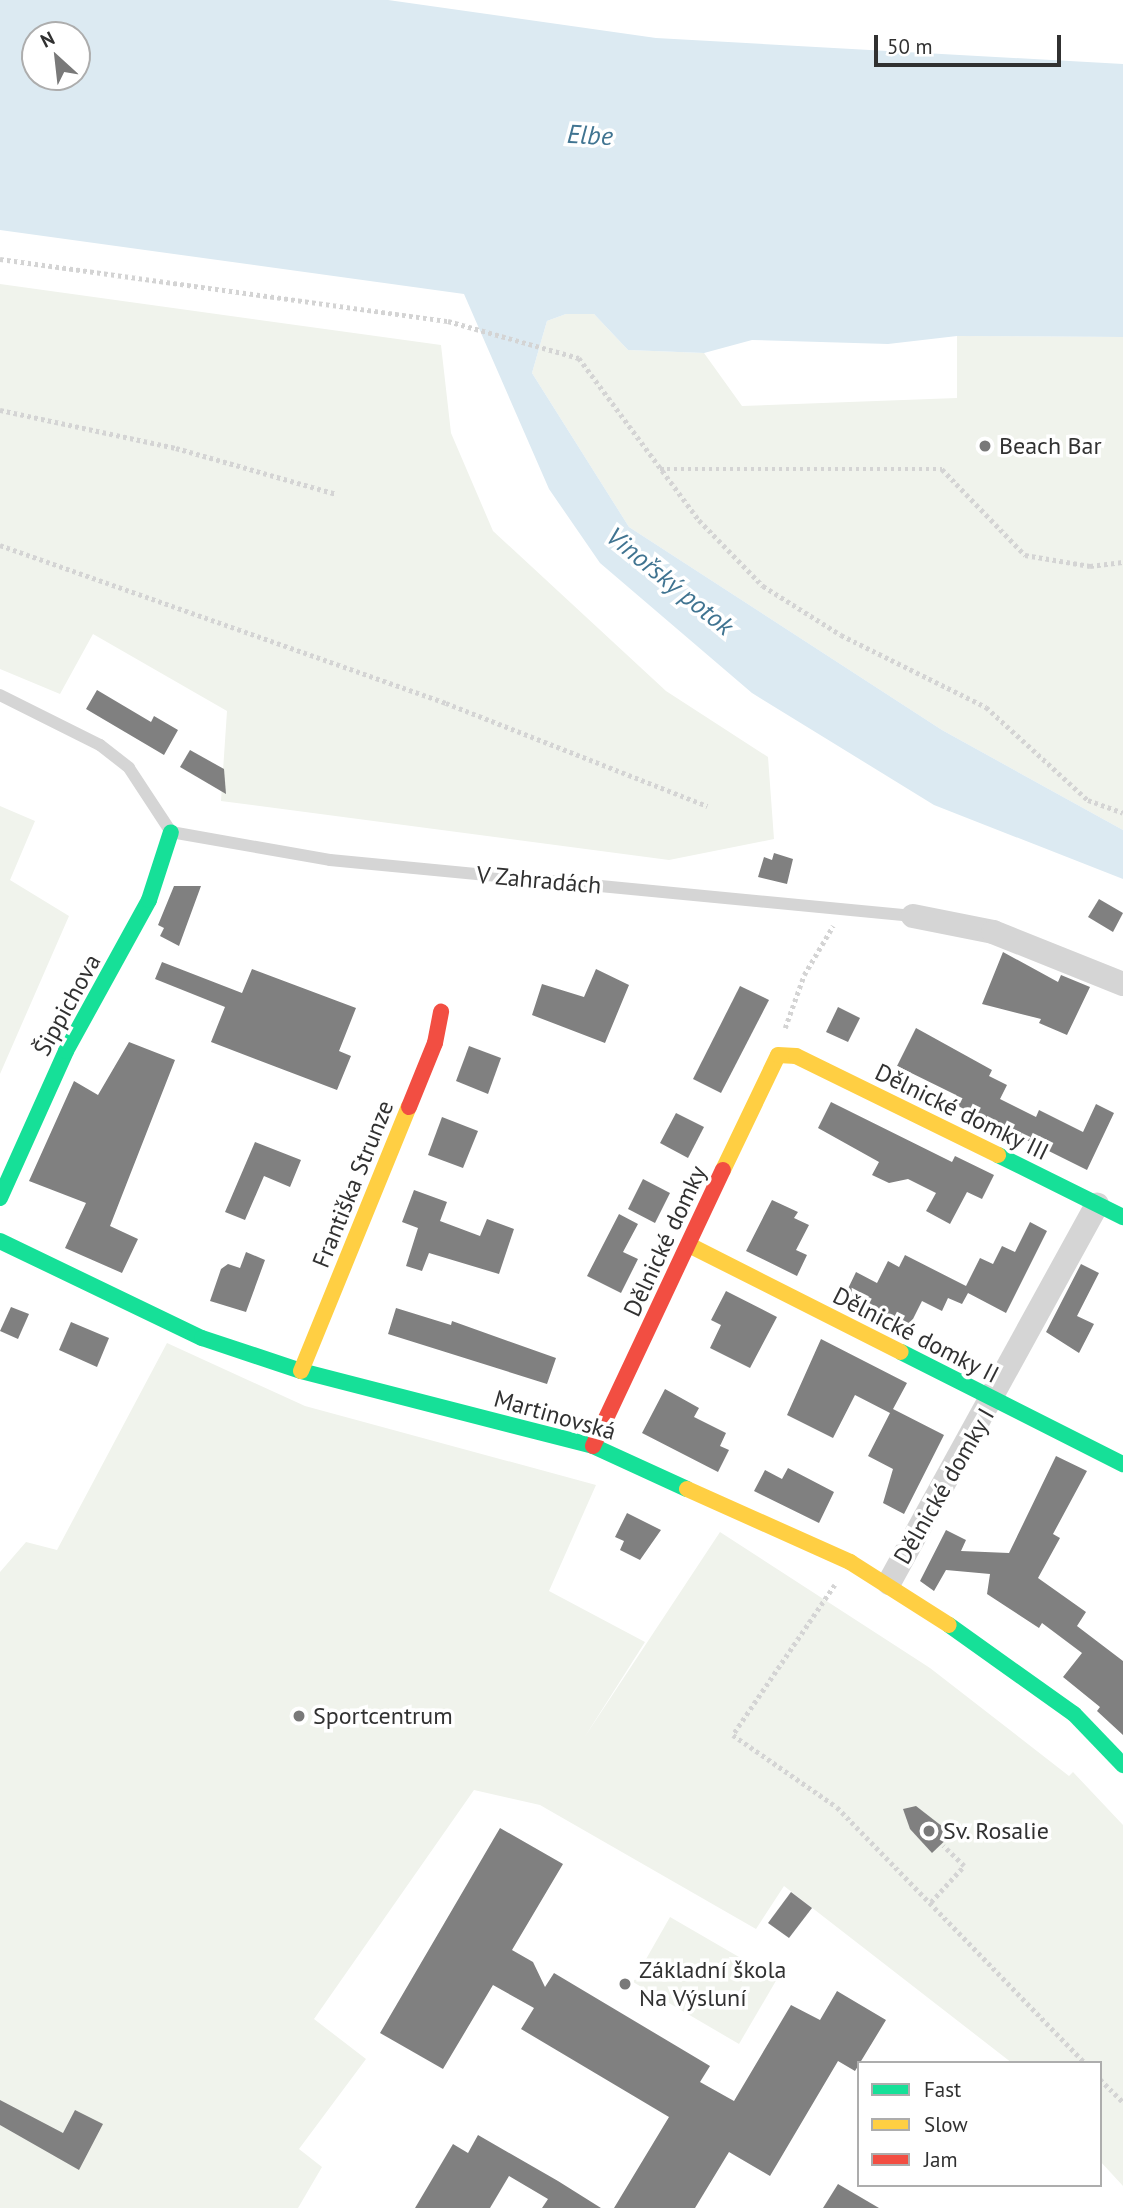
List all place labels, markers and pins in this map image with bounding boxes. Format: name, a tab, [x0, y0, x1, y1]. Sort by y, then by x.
place label: Beach Bar	[999, 432, 1102, 460]
marker: Beach Bar	[977, 438, 993, 454]
place label: Sportcentrum	[313, 1702, 453, 1730]
marker: Sportcentrum	[291, 1708, 307, 1724]
place label: Sv. Rosalie	[943, 1817, 1051, 1845]
marker: Sv. Rosalie	[921, 1823, 937, 1839]
place label: Základní škola Na Výsluní	[639, 1956, 786, 2012]
marker: Základní škola Na Výsluní	[617, 1976, 633, 1992]

